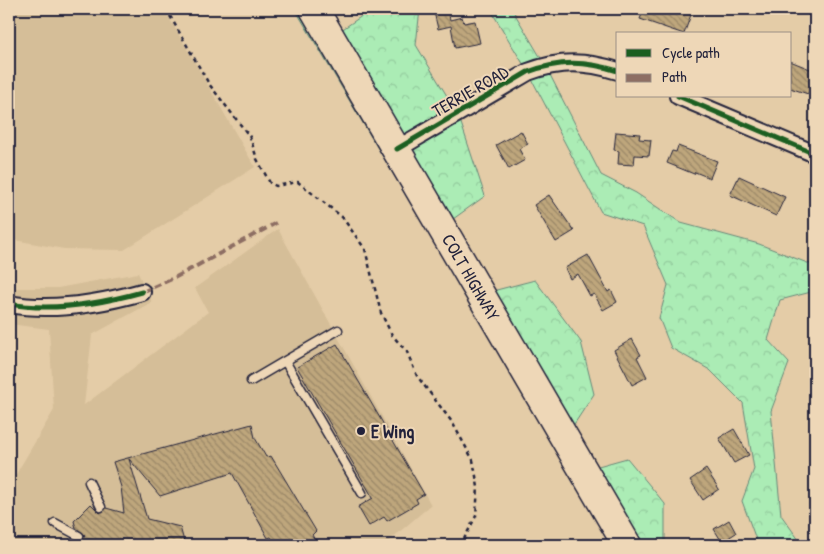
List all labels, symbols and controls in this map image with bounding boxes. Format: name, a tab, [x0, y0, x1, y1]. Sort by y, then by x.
legend	[616, 32, 792, 98]
text: Cycle path	[662, 42, 720, 63]
street label: TERRIE ROAD	[427, 59, 513, 123]
text: Path	[662, 66, 687, 87]
street label: COLT HIGHWAY	[436, 229, 506, 325]
place label: E Wing	[371, 419, 414, 445]
marker: E Wing	[355, 425, 367, 437]

